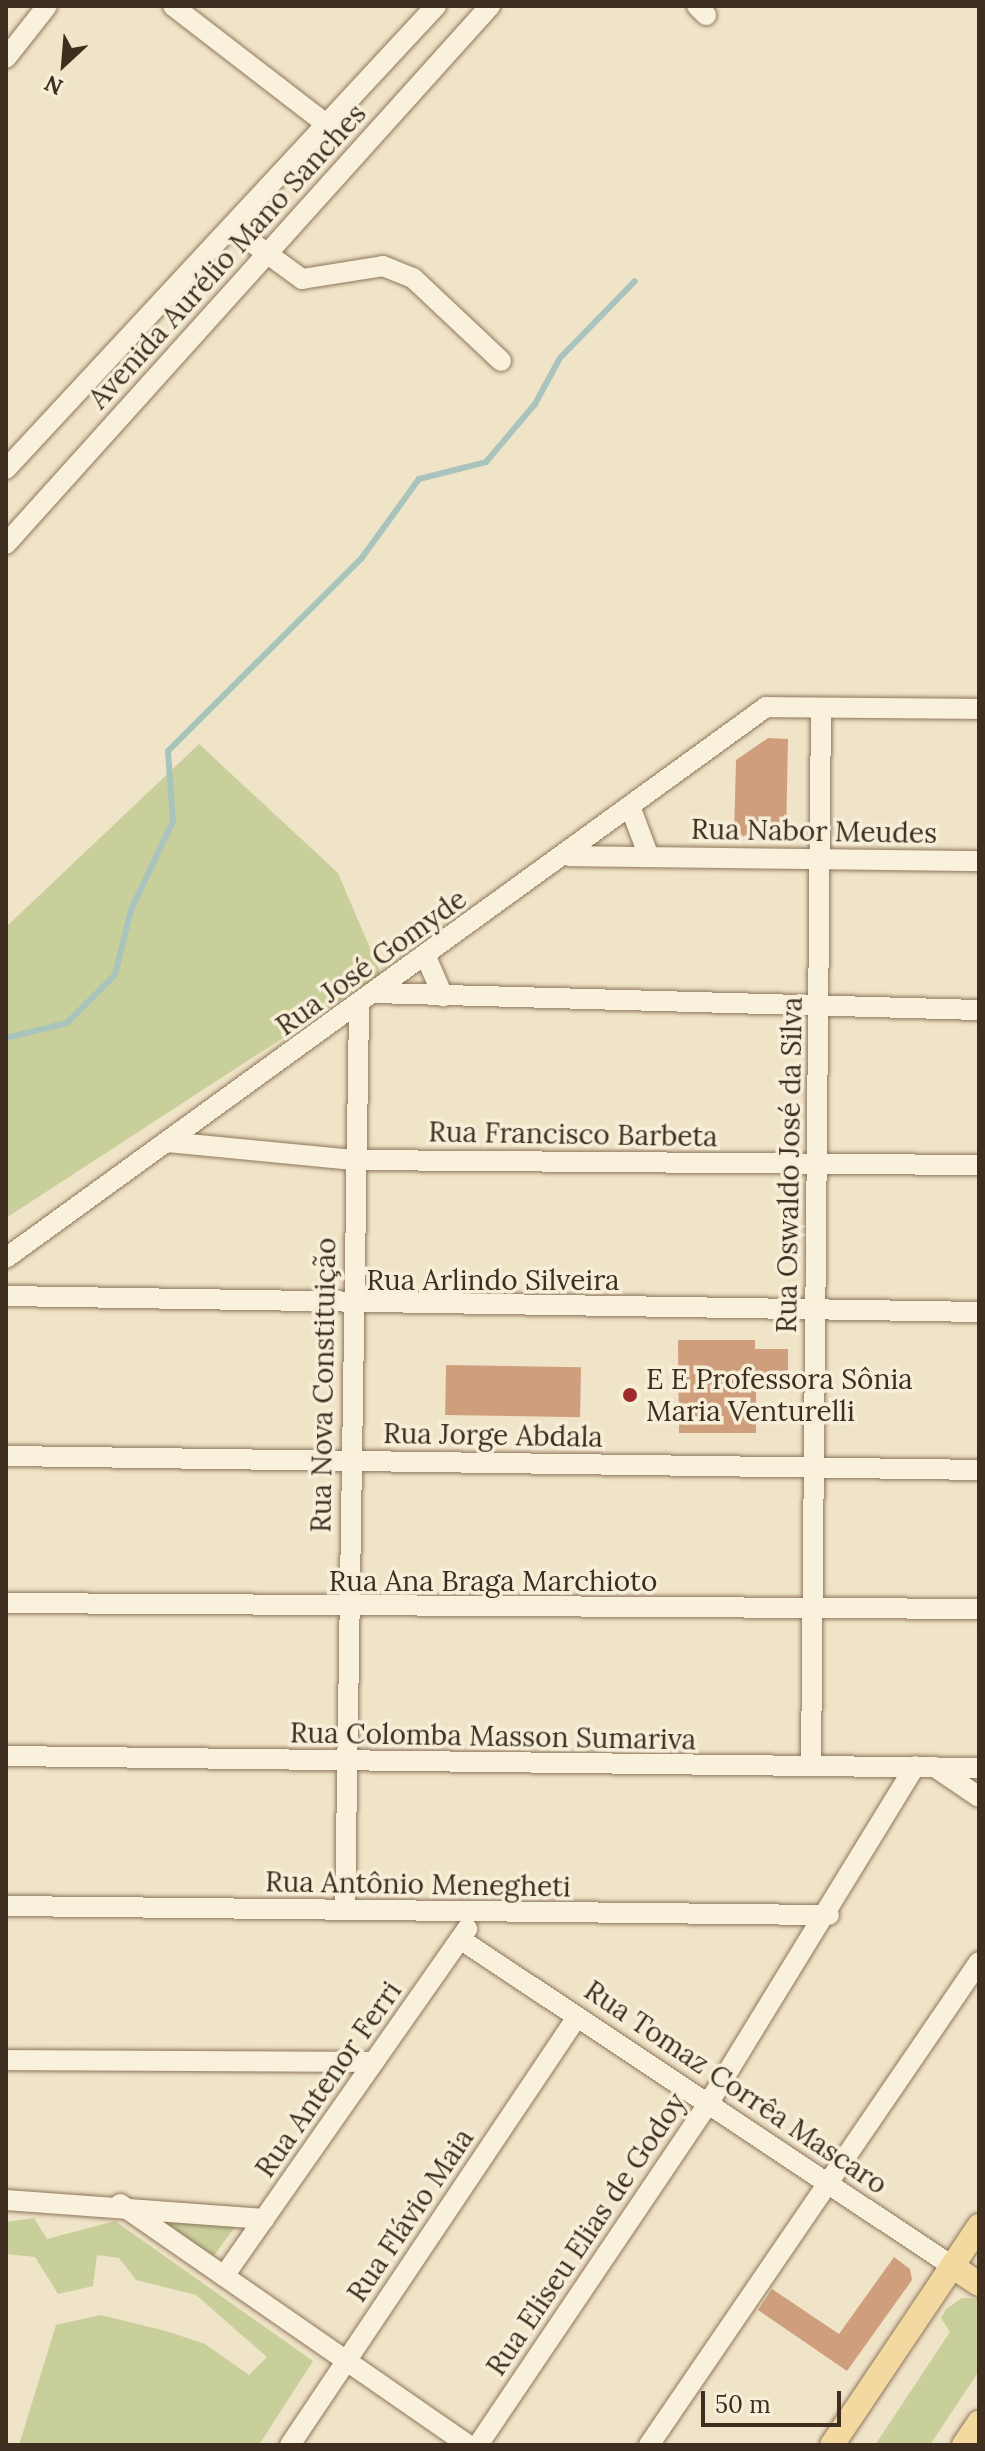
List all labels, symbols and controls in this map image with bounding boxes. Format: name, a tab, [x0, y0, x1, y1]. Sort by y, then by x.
north arrow	[24, 24, 104, 104]
text: N	[40, 69, 67, 102]
street label: Avenida Aurélio Mano Sanches	[81, 97, 373, 415]
street label: Rua Nabor Meudes	[691, 812, 937, 850]
street label: Rua José Gomyde	[269, 882, 473, 1042]
street label: Rua Oswaldo José da Silva	[769, 997, 809, 1333]
street label: Rua Francisco Barbeta	[428, 1115, 718, 1153]
street label: Rua Nova Constituição	[304, 1237, 342, 1533]
street label: Rua Arlindo Silveira	[366, 1263, 620, 1297]
place label: E E Professora Sônia Maria Venturelli	[646, 1362, 913, 1428]
marker: E E Professora Sônia Maria Venturelli	[621, 1386, 639, 1404]
street label: Rua Jorge Abdala	[383, 1416, 603, 1454]
street label: Rua Ana Braga Marchioto	[329, 1564, 657, 1598]
street label: Rua Colomba Masson Sumariva	[290, 1716, 696, 1756]
street label: Rua Antônio Menegheti	[265, 1865, 571, 1903]
street label: Rua Tomaz Corrêa Mascaro	[578, 1973, 894, 2201]
street label: Rua Antenor Ferri	[248, 1975, 408, 2183]
street label: Rua Eliseu Elias de Godoy	[479, 2086, 693, 2382]
street label: Rua Flávio Maia	[340, 2122, 480, 2308]
scale bar	[705, 2375, 845, 2425]
text: 50 m	[715, 2389, 771, 2420]

